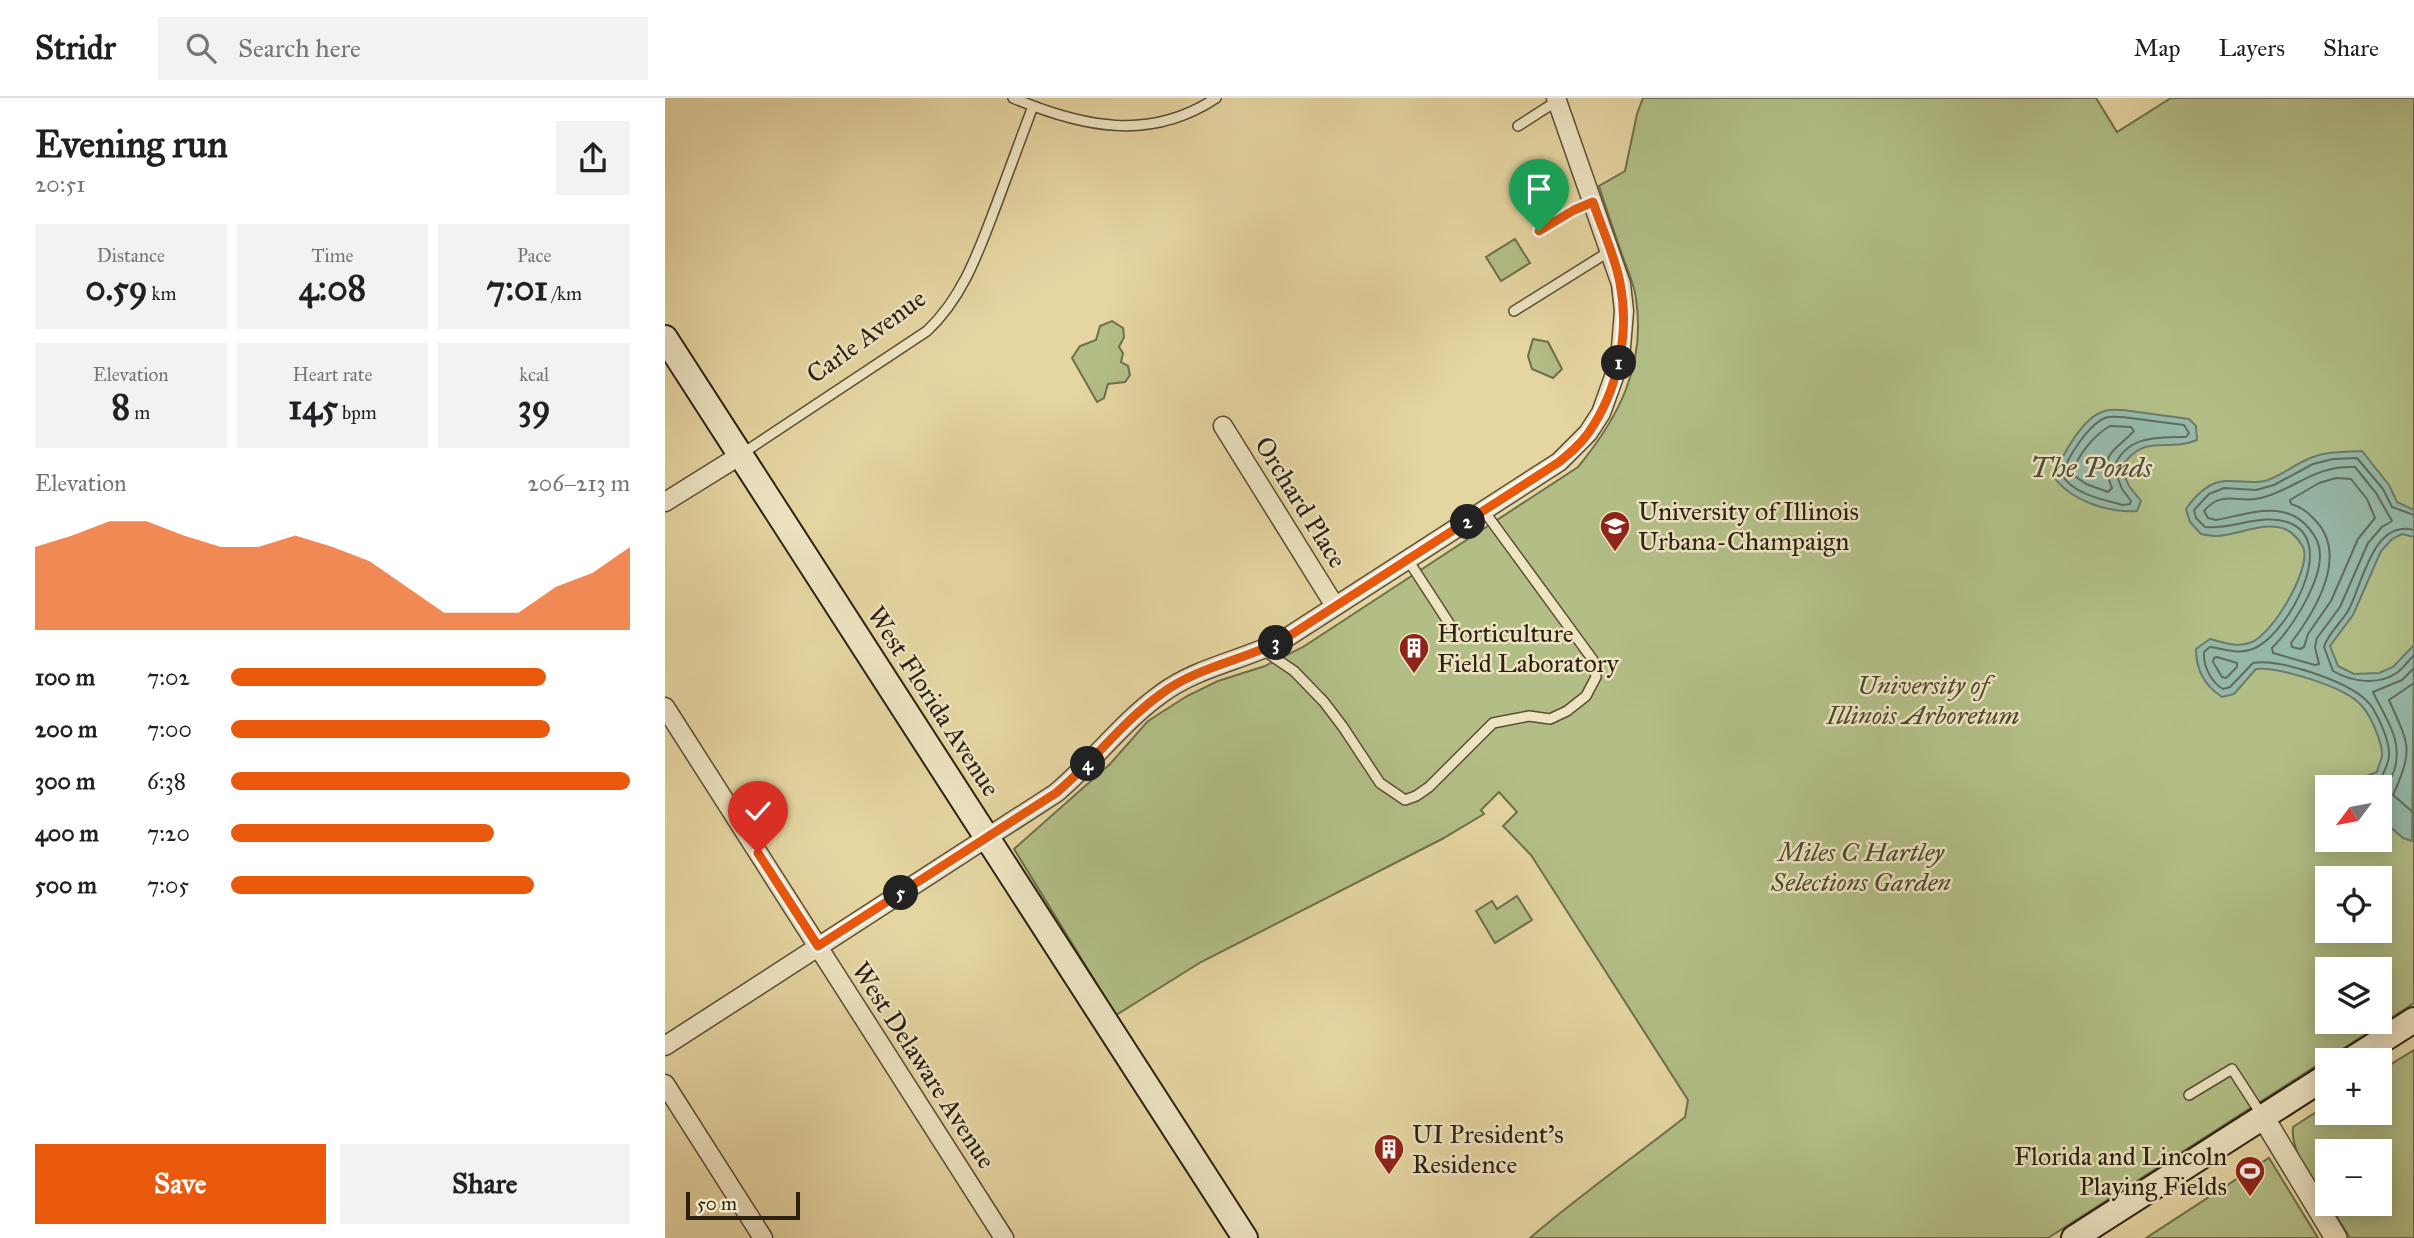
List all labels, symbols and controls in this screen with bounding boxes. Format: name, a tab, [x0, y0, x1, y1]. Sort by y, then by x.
search box	[158, 17, 648, 80]
text: Stridr	[35, 28, 116, 68]
icon: search	[182, 29, 220, 67]
text: Search here	[238, 32, 361, 64]
text: Map	[2134, 33, 2181, 63]
text: Layers	[2219, 33, 2285, 63]
text: Share	[2323, 33, 2379, 63]
text: Evening run	[35, 121, 228, 167]
button: share	[556, 121, 630, 195]
pin	[1509, 159, 1569, 231]
text: 20:51	[35, 170, 85, 198]
icon: arrive	[1520, 170, 1558, 208]
text: Distance	[97, 244, 165, 267]
text: Time	[311, 244, 354, 267]
text: Pace	[517, 244, 551, 267]
text: 0.59	[85, 267, 148, 310]
text: 4:08	[299, 267, 366, 310]
text: 7:01	[486, 267, 548, 310]
text: km	[148, 282, 176, 305]
text: /km	[548, 282, 582, 305]
street label: Carle Avenue	[800, 282, 932, 390]
pin: 1	[1601, 345, 1637, 380]
text: 1	[1615, 351, 1622, 374]
text: Elevation	[93, 363, 169, 386]
text: Heart rate	[293, 363, 372, 386]
text: kcal	[519, 363, 549, 386]
text: 8	[111, 386, 130, 429]
text: 145	[288, 386, 338, 429]
text: 39	[518, 386, 551, 429]
text: m	[130, 401, 150, 424]
text: bpm	[338, 401, 377, 424]
street label: Orchard Place	[1248, 430, 1354, 574]
water label: The Ponds	[2030, 450, 2153, 485]
text: Elevation	[35, 469, 126, 497]
text: 206–213 m	[528, 469, 630, 497]
place label: University of Illinois Urbana-Champaign	[1638, 495, 1859, 557]
pin: 2	[1451, 504, 1485, 540]
school or university icon: University of Illinois Urbana-Champaign	[1598, 509, 1632, 553]
text: 2	[1463, 510, 1472, 533]
street label: West Florida Avenue	[861, 600, 1008, 802]
place label: Horticulture Field Laboratory	[1437, 617, 1619, 679]
pin: 3	[1259, 626, 1293, 660]
text: 3	[1272, 631, 1279, 654]
building icon: Horticulture Field Laboratory	[1397, 631, 1431, 675]
text: 100 m	[35, 663, 95, 691]
text: 7:02	[147, 663, 190, 691]
park label: University of Illinois Arboretum	[1826, 669, 2020, 731]
text: 200 m	[35, 715, 97, 743]
text: 7:00	[147, 715, 192, 743]
pin: 4	[1071, 746, 1105, 782]
text: 4	[1082, 752, 1093, 775]
text: 300 m	[35, 767, 95, 795]
text: 6:38	[147, 767, 186, 795]
north arrow	[2315, 775, 2392, 852]
map controls	[2315, 775, 2392, 1216]
pin	[728, 781, 788, 853]
icon: check	[739, 792, 777, 830]
text: 400 m	[35, 819, 99, 847]
text: 7:20	[147, 819, 190, 847]
park label: Miles C Hartley Selections Garden	[1770, 836, 1951, 898]
button: locate	[2315, 866, 2392, 943]
text: 500 m	[35, 871, 97, 899]
text: 7:05	[147, 871, 189, 899]
pin: 5	[883, 876, 919, 910]
text: 5	[896, 881, 905, 904]
street label: West Delaware Avenue	[845, 956, 1003, 1174]
button: layers	[2315, 957, 2392, 1034]
button: +	[2315, 1048, 2392, 1125]
place label: UI President's Residence	[1412, 1118, 1564, 1180]
building icon: UI President's Residence	[1372, 1132, 1406, 1176]
button: −	[2315, 1139, 2392, 1216]
place label: Florida and Lincoln Playing Fields	[2014, 1140, 2227, 1202]
button: Save	[35, 1144, 326, 1224]
button: Share	[340, 1144, 630, 1224]
sports icon: Florida and Lincoln Playing Fields	[2233, 1154, 2267, 1198]
scale bar	[686, 1189, 800, 1221]
text: 50 m	[697, 1192, 737, 1215]

